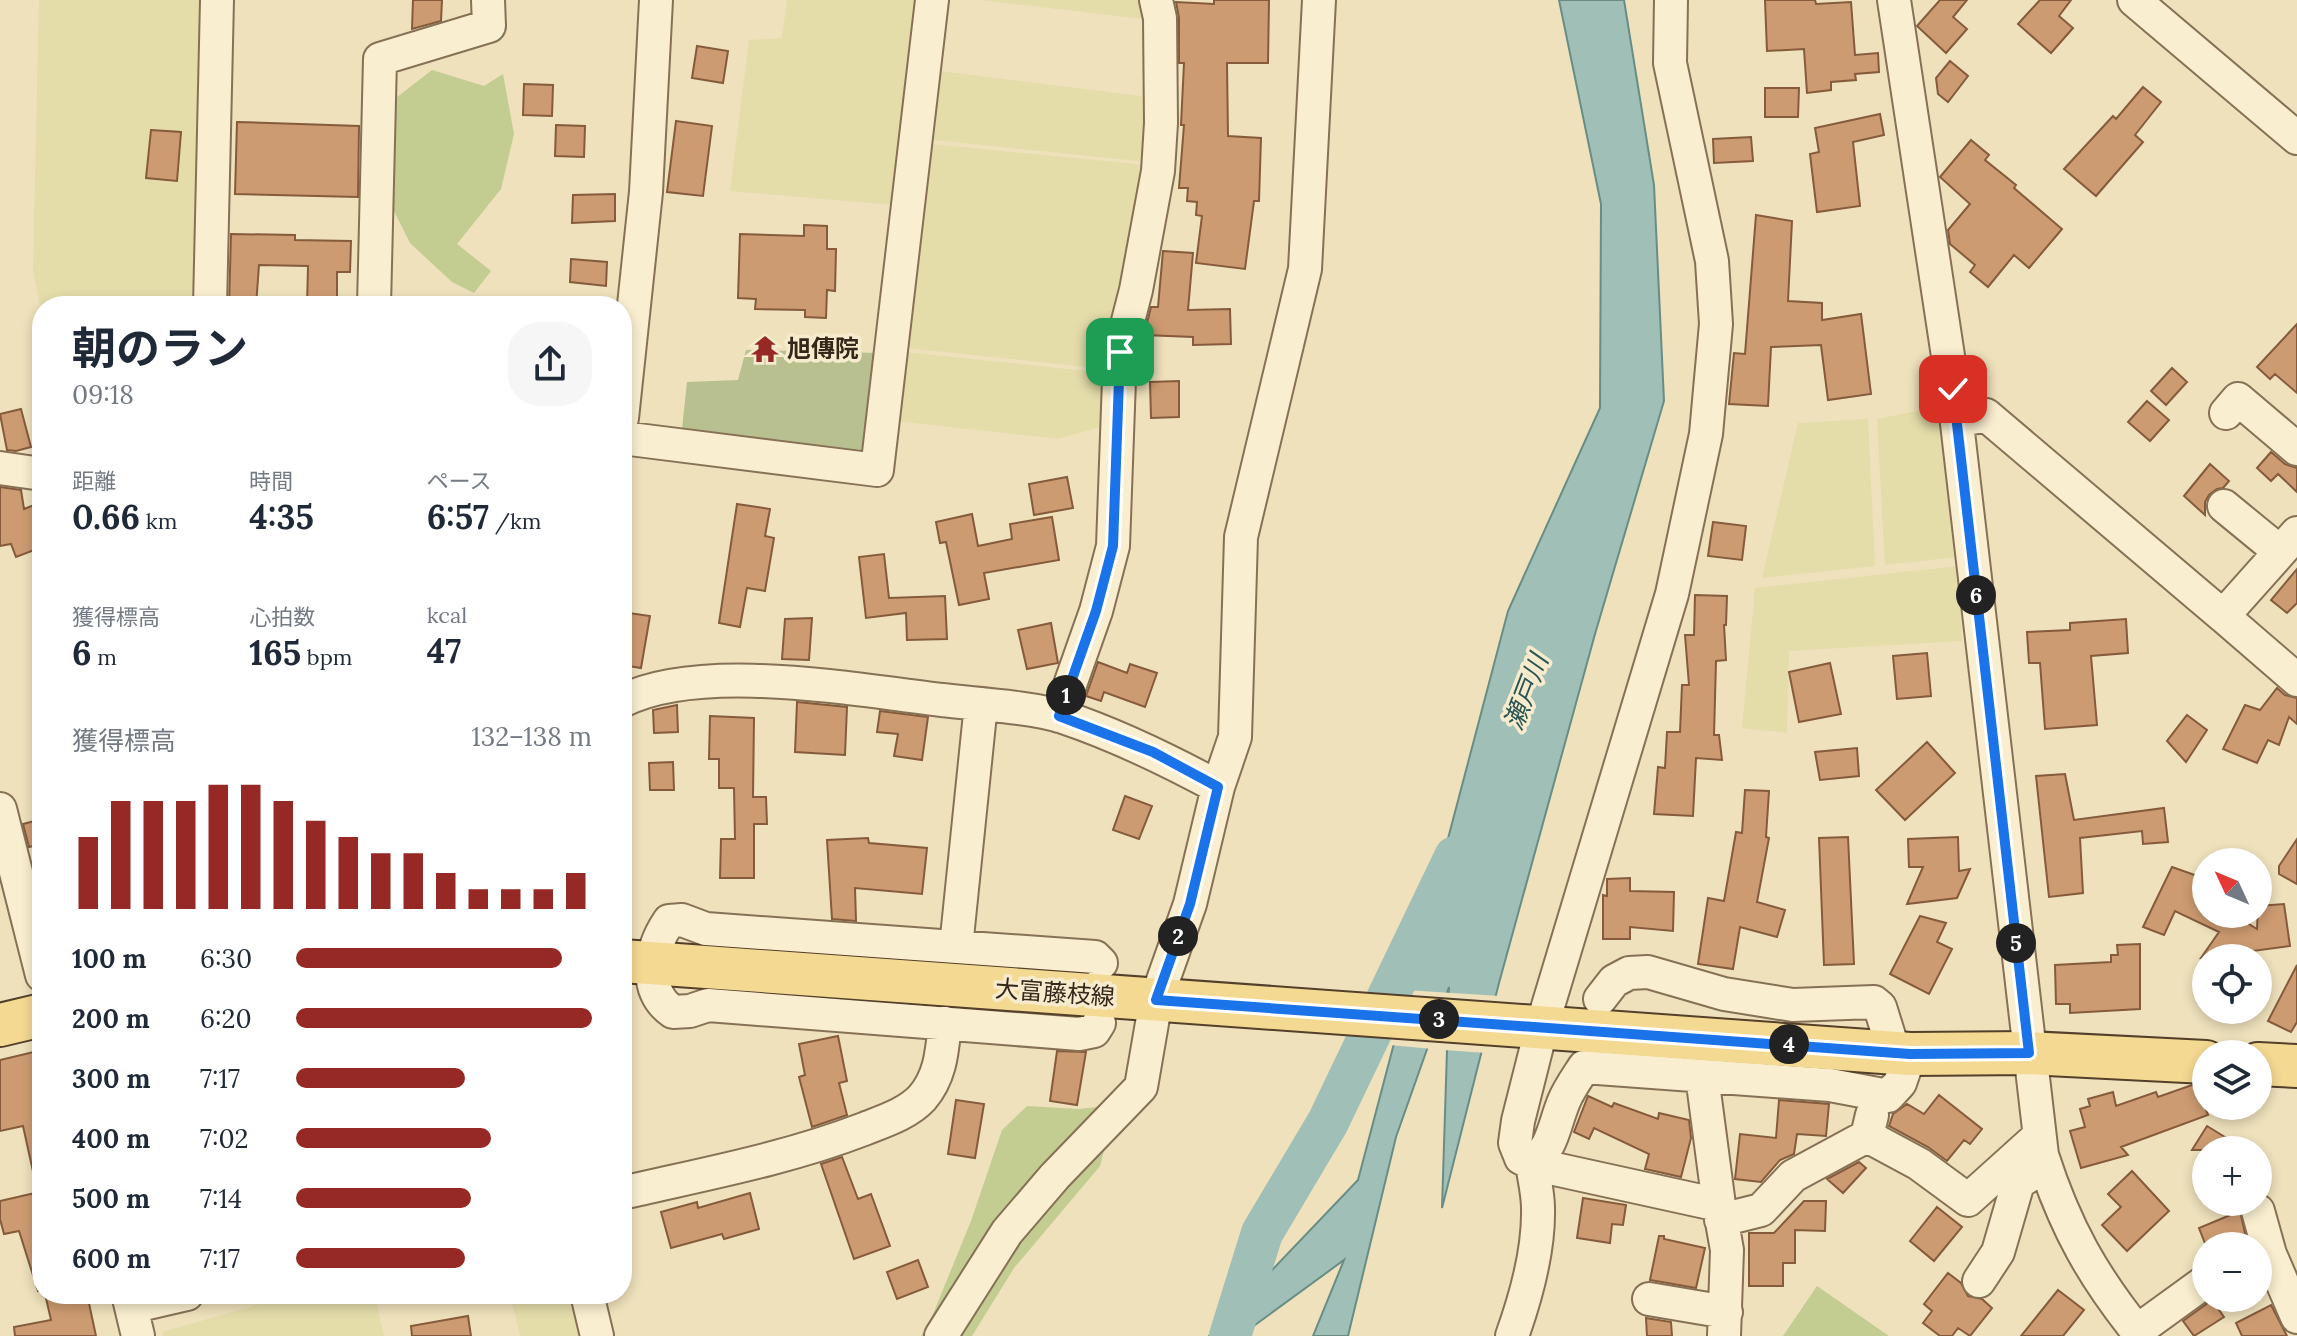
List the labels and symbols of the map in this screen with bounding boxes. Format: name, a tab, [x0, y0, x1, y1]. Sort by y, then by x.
pin	[1086, 318, 1154, 386]
place label: 旭傳院	[787, 333, 859, 364]
temple icon: 旭傳院	[750, 334, 780, 364]
pin	[1919, 355, 1987, 423]
pin: 6	[1956, 575, 1996, 615]
water label: 瀬戸川	[1496, 647, 1556, 734]
pin: 1	[1046, 675, 1086, 715]
north arrow	[2192, 848, 2272, 928]
pin: 2	[1158, 916, 1198, 956]
pin: 5	[1996, 923, 2036, 963]
street label: 大富藤枝線	[994, 973, 1116, 1012]
pin: 3	[1419, 999, 1459, 1039]
pin: 4	[1769, 1024, 1809, 1064]

